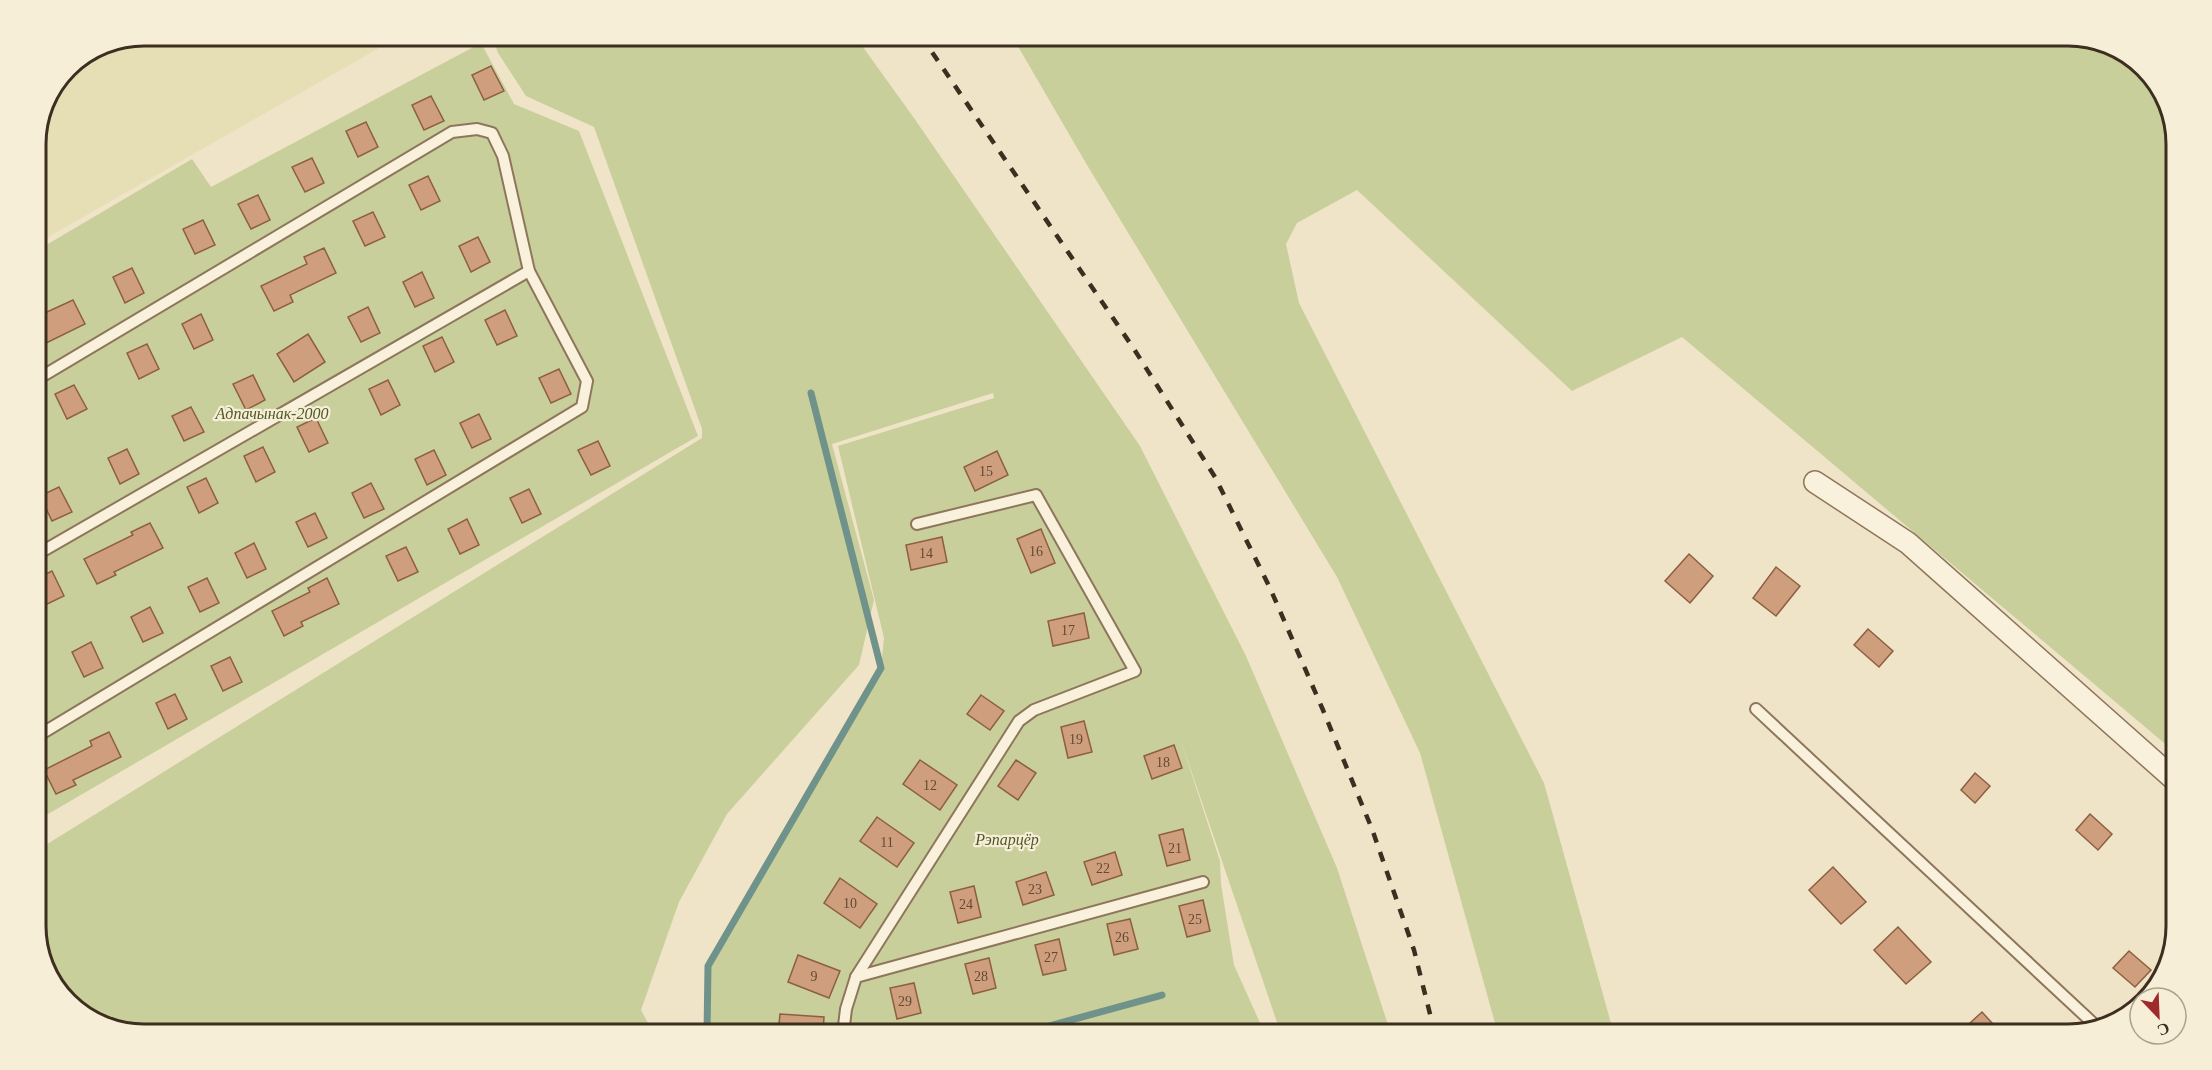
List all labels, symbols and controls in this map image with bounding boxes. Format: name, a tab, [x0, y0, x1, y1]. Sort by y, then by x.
park label: Адпачынак-2000	[215, 405, 328, 422]
house number: 15	[979, 464, 993, 479]
house number: 16	[1029, 544, 1043, 559]
house number: 14	[919, 546, 933, 561]
house number: 17	[1061, 623, 1075, 638]
house number: 19	[1069, 732, 1083, 747]
house number: 18	[1156, 755, 1170, 770]
house number: 12	[923, 778, 937, 793]
park label: Рэпарцёр	[974, 831, 1039, 849]
house number: 11	[880, 835, 894, 850]
house number: 21	[1168, 841, 1182, 856]
house number: 22	[1096, 861, 1110, 876]
house number: 23	[1028, 882, 1042, 897]
house number: 10	[843, 896, 857, 911]
house number: 24	[959, 897, 973, 912]
house number: 25	[1188, 912, 1202, 927]
house number: 26	[1115, 930, 1129, 945]
house number: 27	[1044, 950, 1058, 965]
house number: 9	[811, 969, 818, 984]
house number: 28	[974, 969, 988, 984]
north arrow	[2128, 986, 2188, 1046]
house number: 29	[898, 994, 912, 1009]
text: С	[2155, 1019, 2172, 1039]

